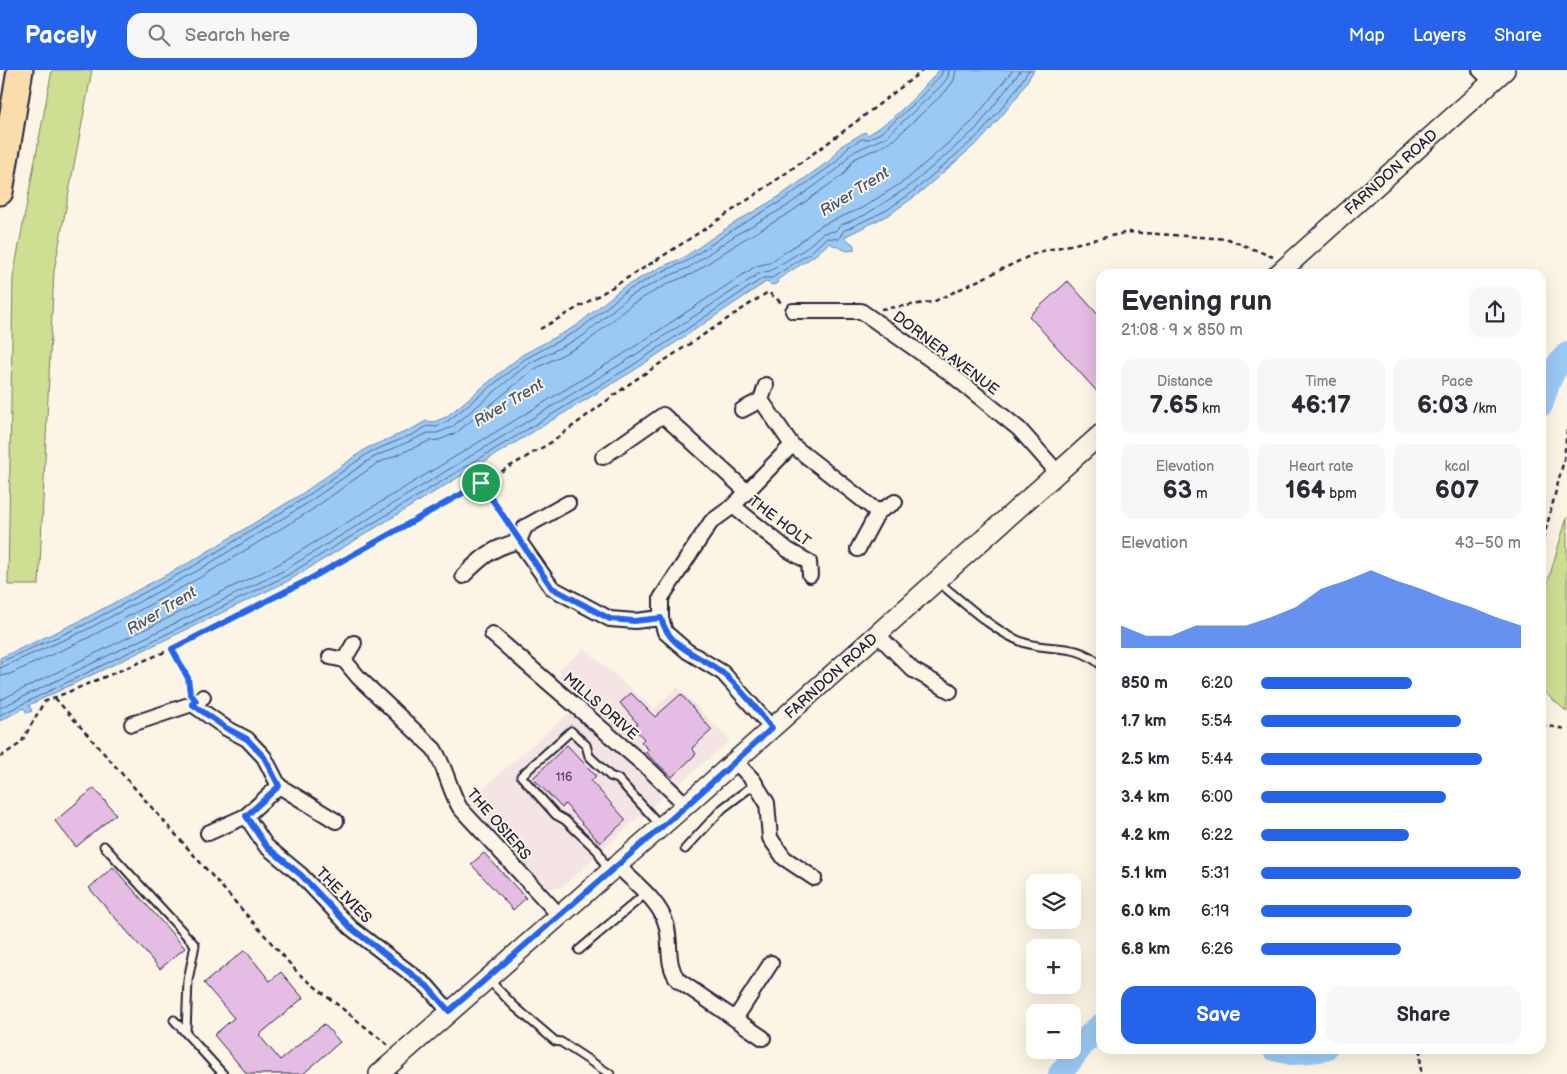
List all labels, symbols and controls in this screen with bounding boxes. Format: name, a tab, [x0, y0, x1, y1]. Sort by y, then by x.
search box	[127, 13, 477, 58]
text: Pacely	[25, 21, 97, 50]
icon: search	[145, 21, 173, 49]
text: Search here	[185, 24, 290, 47]
text: Map	[1349, 25, 1385, 46]
text: Layers	[1413, 25, 1466, 46]
text: Share	[1494, 25, 1542, 46]
street label: FARNDON ROAD	[1341, 126, 1442, 219]
water label: River Trent	[817, 163, 894, 221]
text: Evening run	[1121, 285, 1272, 318]
button: share	[1469, 286, 1521, 338]
street label: DORNER AVENUE	[889, 307, 1003, 400]
text: 21:08 · 9 × 850 m	[1121, 321, 1243, 340]
text: Distance	[1157, 373, 1213, 390]
text: Time	[1305, 373, 1337, 390]
text: Pace	[1441, 373, 1473, 390]
water label: River Trent	[470, 375, 548, 432]
text: 7.65	[1149, 390, 1198, 421]
text: 46:17	[1291, 390, 1351, 421]
text: 6:03	[1417, 390, 1468, 421]
text: km	[1198, 400, 1221, 417]
text: /km	[1468, 400, 1497, 417]
text: Elevation	[1156, 458, 1214, 475]
text: Heart rate	[1289, 458, 1353, 475]
text: kcal	[1444, 458, 1470, 475]
pin	[460, 462, 502, 504]
icon: arrive	[467, 469, 495, 497]
text: 63	[1162, 475, 1192, 506]
text: 164	[1285, 475, 1326, 506]
text: 607	[1435, 475, 1479, 506]
text: m	[1192, 485, 1208, 502]
text: bpm	[1326, 485, 1357, 502]
street label: THE HOLT	[745, 492, 814, 551]
text: Elevation	[1121, 534, 1188, 553]
text: 43–50 m	[1455, 534, 1521, 553]
water label: River Trent	[123, 583, 201, 640]
street label: FARNDON ROAD	[781, 630, 882, 723]
street label: MILLS DRIVE	[559, 669, 642, 744]
text: 850 m	[1121, 674, 1168, 693]
text: 6:20	[1201, 674, 1233, 693]
text: 1.7 km	[1121, 712, 1166, 731]
text: 5:54	[1201, 712, 1232, 731]
text: 2.5 km	[1121, 750, 1170, 769]
text: 5:44	[1201, 750, 1233, 769]
house number: 116	[556, 770, 572, 785]
street label: THE OSIERS	[462, 785, 535, 864]
text: 3.4 km	[1121, 788, 1170, 807]
text: 6:00	[1201, 788, 1233, 807]
text: 4.2 km	[1121, 826, 1170, 845]
text: 6:22	[1201, 826, 1233, 845]
street label: THE IVIES	[312, 863, 376, 927]
text: 5.1 km	[1121, 864, 1167, 883]
text: 5:31	[1201, 864, 1229, 883]
map controls	[1026, 874, 1081, 1059]
button: layers	[1026, 874, 1081, 929]
text: 6.0 km	[1121, 902, 1171, 921]
text: 6:19	[1201, 902, 1229, 921]
button: +	[1026, 939, 1081, 994]
text: 6.8 km	[1121, 940, 1170, 959]
text: 6:26	[1201, 940, 1233, 959]
button: Save	[1121, 986, 1316, 1044]
button: Share	[1326, 986, 1521, 1044]
button: −	[1026, 1004, 1081, 1059]

